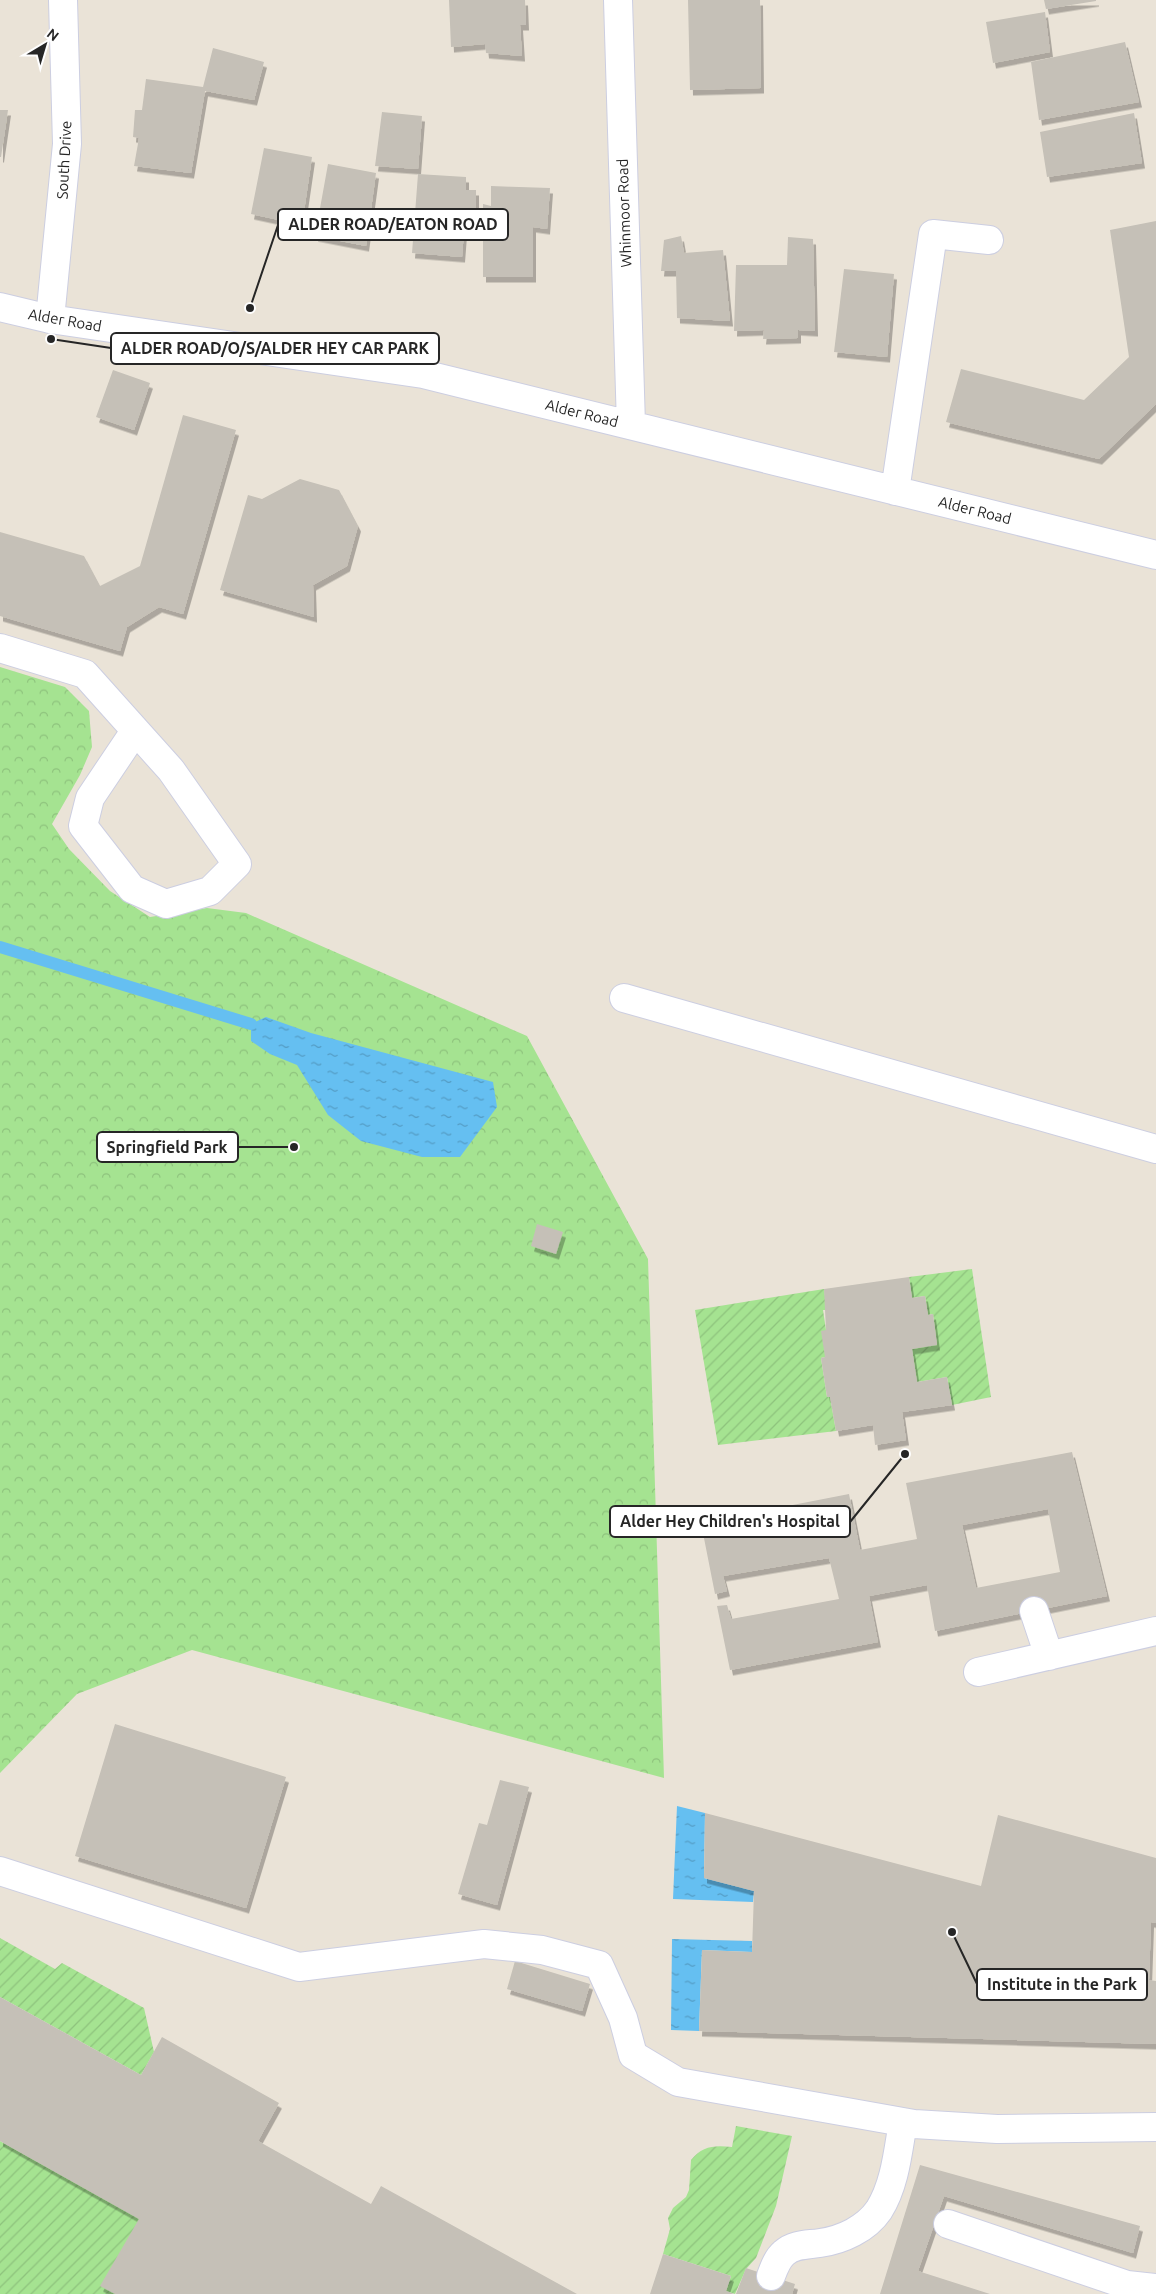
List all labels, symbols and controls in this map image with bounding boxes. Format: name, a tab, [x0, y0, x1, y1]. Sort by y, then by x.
north arrow	[20, 20, 70, 70]
text: N	[44, 25, 62, 44]
street label: South Drive	[53, 120, 75, 200]
street label: Whinmoor Road	[614, 158, 634, 268]
callout: ALDER ROAD/EATON ROAD	[278, 209, 508, 240]
text: ALDER ROAD/EATON ROAD	[288, 215, 498, 233]
street label: Alder Road	[27, 305, 103, 335]
callout: ALDER ROAD/O/S/ALDER HEY CAR PARK	[111, 333, 439, 364]
text: ALDER ROAD/O/S/ALDER HEY CAR PARK	[121, 339, 430, 357]
street label: Alder Road	[544, 396, 620, 430]
street label: Alder Road	[937, 493, 1013, 527]
callout: Springfield Park	[97, 1132, 238, 1162]
text: Springfield Park	[106, 1138, 228, 1156]
callout: Alder Hey Children's Hospital	[610, 1506, 850, 1537]
text: Alder Hey Children's Hospital	[620, 1512, 840, 1530]
callout: Institute in the Park	[977, 1969, 1147, 2000]
text: Institute in the Park	[987, 1975, 1137, 1993]

